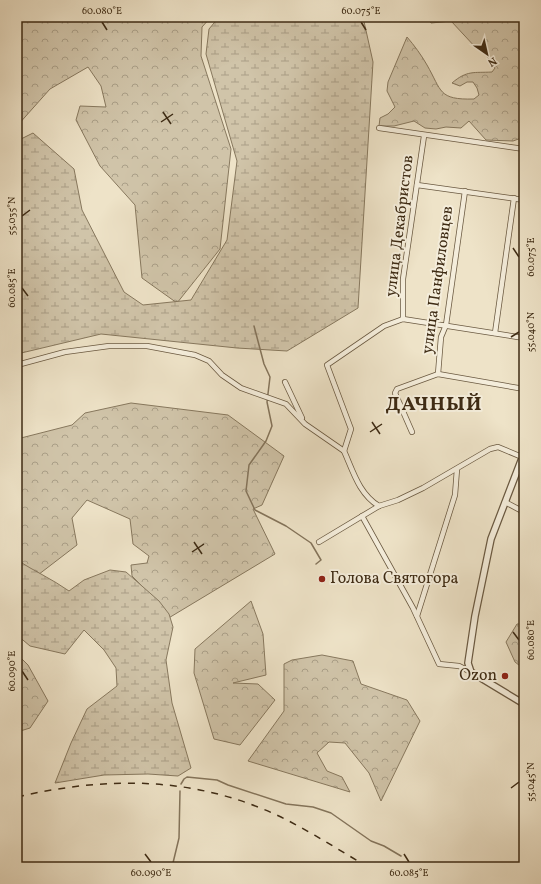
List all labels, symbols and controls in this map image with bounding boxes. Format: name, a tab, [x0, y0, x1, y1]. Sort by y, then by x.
text: 60.080°E	[82, 4, 122, 18]
text: 60.075°E	[342, 4, 380, 18]
north arrow	[467, 34, 507, 74]
text: N	[484, 53, 499, 70]
street label: улица Декабристов	[380, 154, 420, 298]
text: 55.035°N	[5, 196, 19, 235]
street label: улица Панфиловцев	[417, 205, 459, 355]
text: 60.075°E	[524, 238, 538, 276]
text: 60.085°E	[5, 269, 19, 307]
text: 55.040°N	[524, 311, 538, 352]
district label: ДАЧНЫЙ	[385, 391, 483, 419]
place label: Голова Святогора	[330, 568, 459, 590]
marker: Голова Святогора	[317, 574, 327, 584]
text: 60.080°E	[524, 620, 538, 660]
text: 60.090°E	[5, 651, 19, 691]
place label: Ozon	[459, 665, 497, 687]
marker: Ozon	[500, 671, 510, 681]
text: 55.045°N	[524, 762, 538, 802]
text: 60.090°E	[131, 866, 171, 880]
text: 60.085°E	[390, 866, 428, 880]

